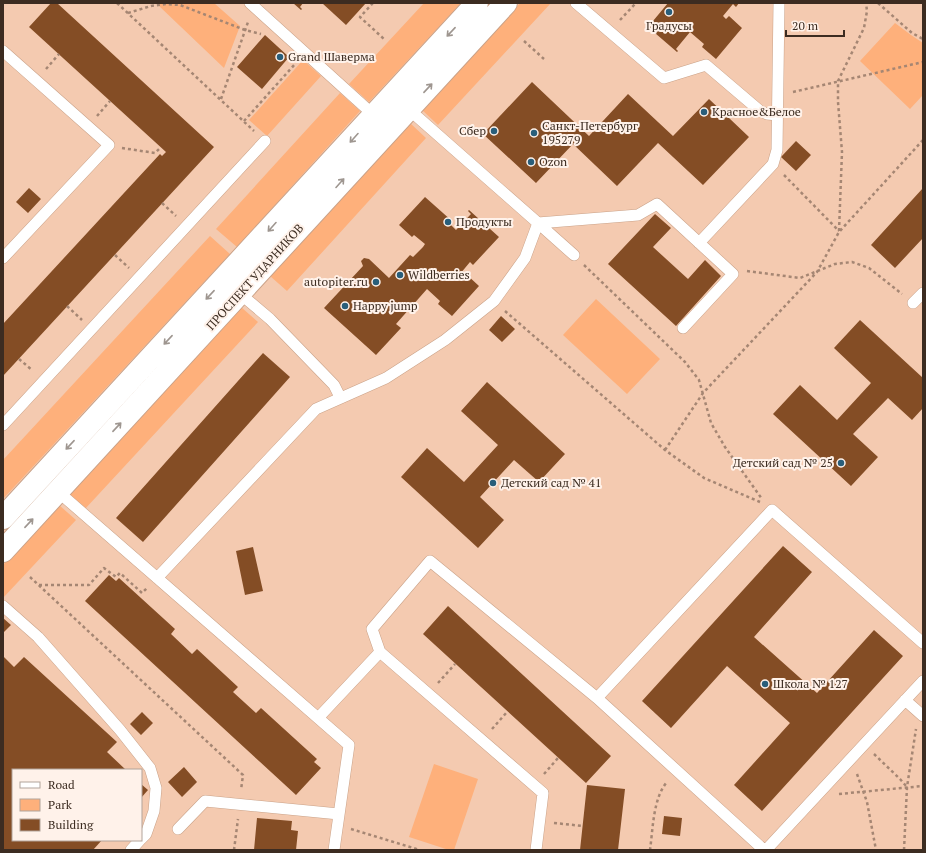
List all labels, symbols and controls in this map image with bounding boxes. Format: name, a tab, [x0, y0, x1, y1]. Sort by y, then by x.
marker: Градусы	[664, 7, 674, 17]
scale bar	[786, 12, 844, 38]
place label: Градусы	[646, 18, 692, 33]
text: 20 m	[792, 18, 819, 33]
one-way arrow	[446, 27, 456, 37]
place label: Grand Шаверма	[288, 49, 375, 64]
marker: Grand Шаверма	[275, 52, 285, 62]
one-way arrow	[424, 82, 433, 93]
place label: Красное&Белое	[712, 104, 801, 119]
marker: Красное&Белое	[699, 107, 709, 117]
place label: Санкт-Петербург 195279	[542, 118, 638, 147]
place label: Сбер	[459, 123, 486, 138]
marker: Сбер	[489, 126, 499, 136]
marker: Санкт-Петербург 195279	[529, 128, 539, 138]
one-way arrow	[349, 133, 358, 143]
place label: Ozon	[539, 154, 567, 169]
marker: Ozon	[526, 157, 536, 167]
one-way arrow	[336, 178, 345, 188]
place label: Продукты	[456, 214, 512, 229]
marker: Продукты	[443, 217, 453, 227]
street label: ПРОСПЕКТ УДАРНИКОВ	[203, 220, 306, 333]
one-way arrow	[267, 222, 277, 232]
place label: Wildberries	[408, 267, 470, 282]
marker: Wildberries	[395, 270, 405, 280]
place label: autopiter.ru	[304, 274, 368, 289]
marker: autopiter.ru	[371, 277, 381, 287]
one-way arrow	[205, 290, 214, 300]
place label: Happy jump	[353, 298, 418, 313]
marker: Happy jump	[340, 301, 350, 311]
one-way arrow	[164, 334, 173, 344]
one-way arrow	[113, 422, 122, 432]
one-way arrow	[66, 440, 75, 450]
place label: Детский сад № 25	[733, 455, 833, 470]
marker: Детский сад № 25	[836, 458, 846, 468]
place label: Детский сад № 41	[501, 475, 601, 490]
marker: Детский сад № 41	[488, 478, 498, 488]
one-way arrow	[25, 518, 34, 528]
place label: Школа № 127	[773, 676, 848, 691]
marker: Школа № 127	[760, 679, 770, 689]
legend	[12, 769, 142, 841]
text: Road	[48, 777, 75, 792]
text: Park	[48, 797, 73, 812]
text: Building	[48, 817, 94, 832]

